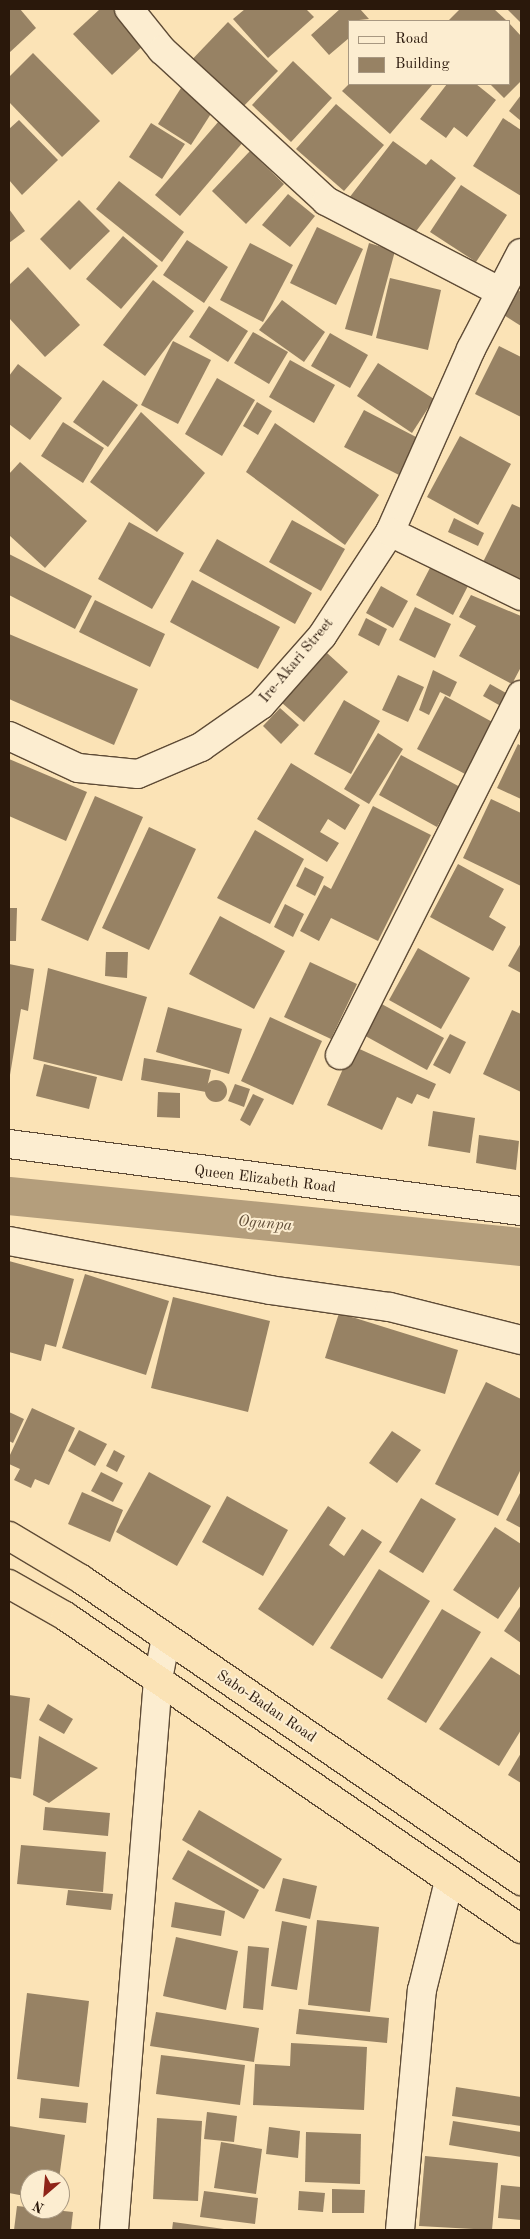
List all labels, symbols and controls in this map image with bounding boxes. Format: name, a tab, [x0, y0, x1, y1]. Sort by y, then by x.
legend	[348, 20, 510, 85]
text: Road	[395, 32, 428, 47]
text: Building	[395, 57, 450, 72]
street label: Ire-Akari Street	[256, 615, 338, 707]
street label: Queen Elizabeth Road	[193, 1162, 337, 1198]
water label: Ogunpa	[237, 1212, 293, 1236]
street label: Sabo-Badan Road	[213, 1667, 319, 1747]
north arrow	[20, 2169, 70, 2219]
text: N	[31, 2198, 47, 2215]

